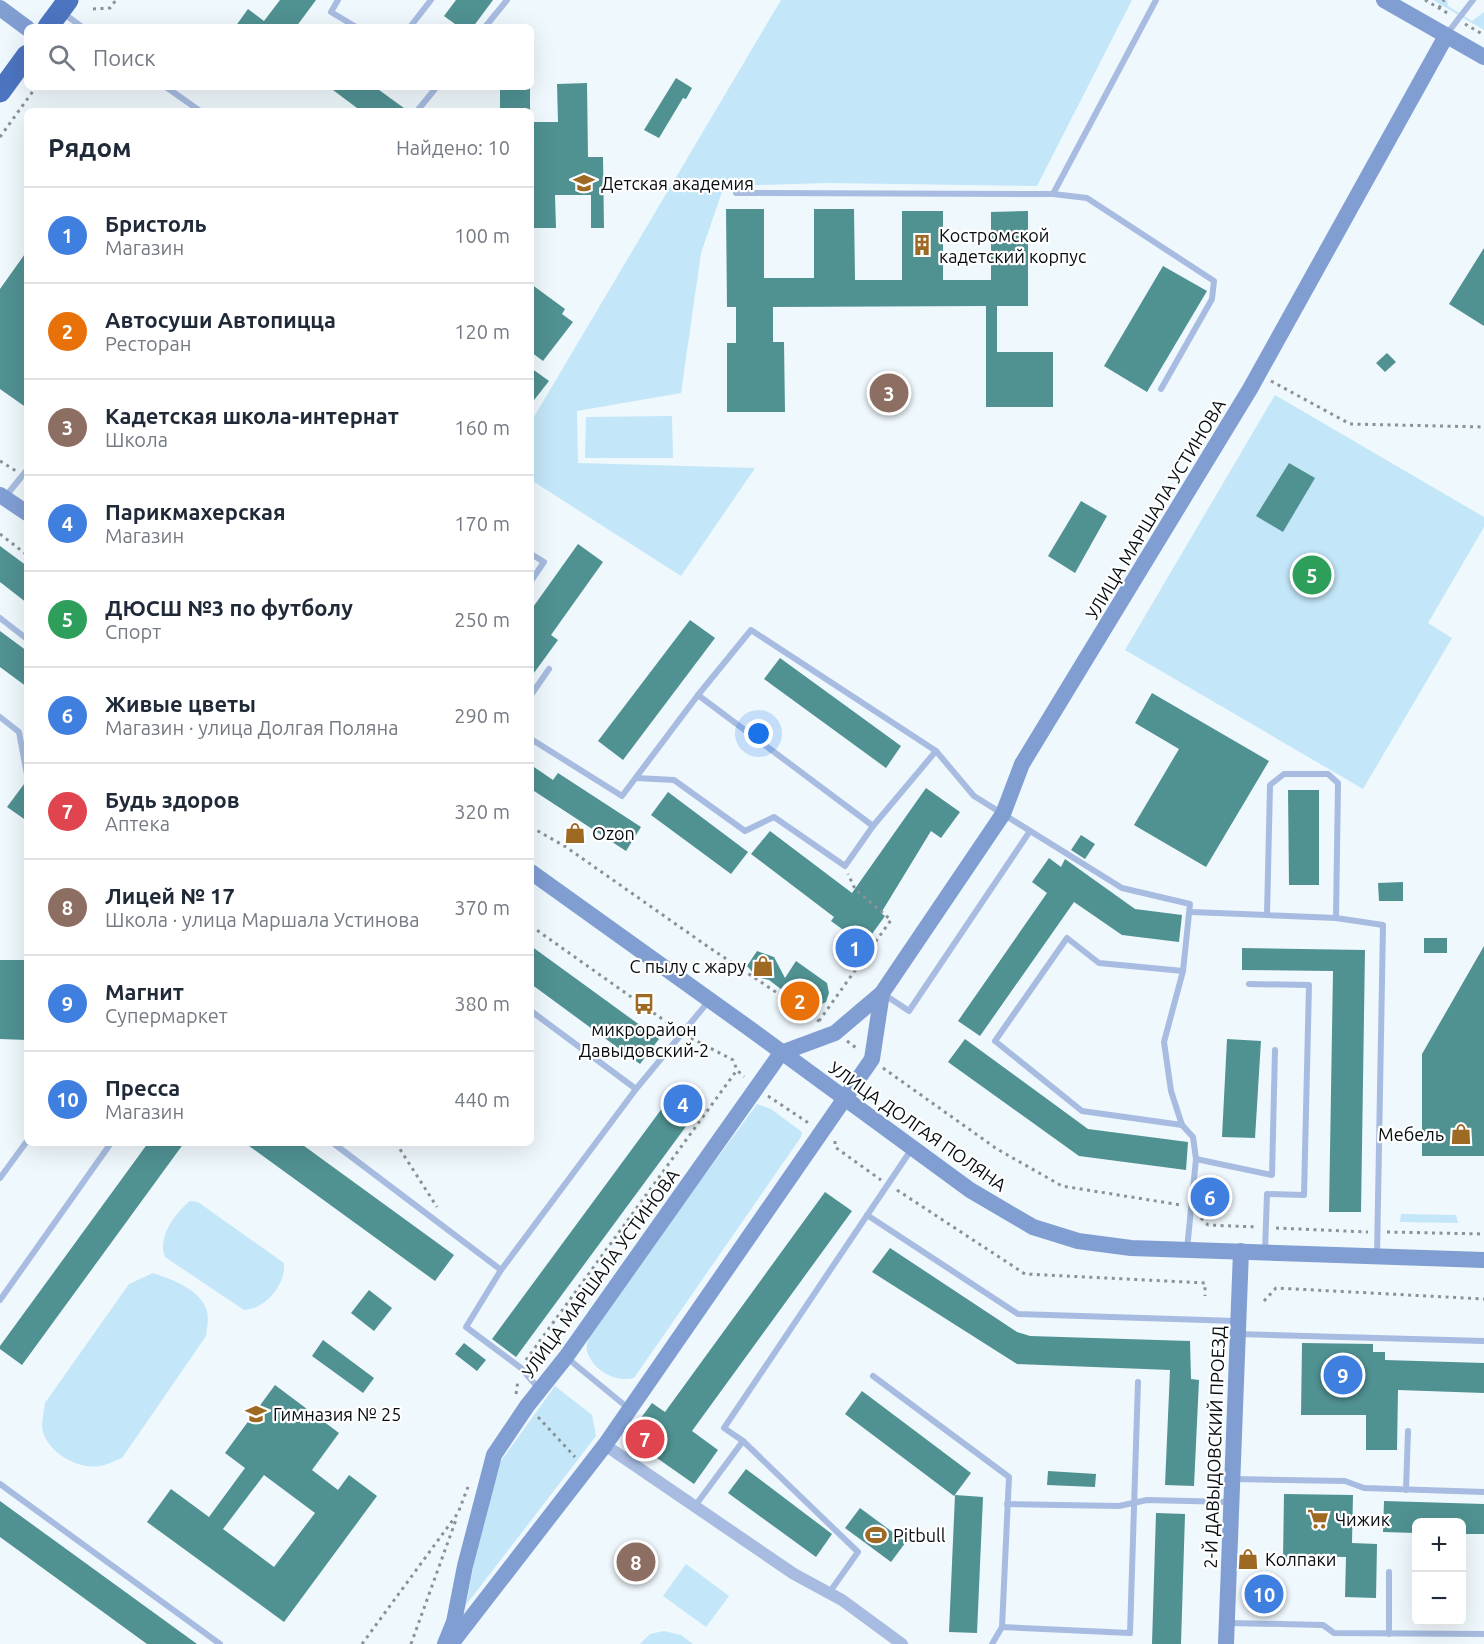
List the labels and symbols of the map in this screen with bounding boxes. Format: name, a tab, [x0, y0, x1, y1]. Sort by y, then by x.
school or university icon: Детская академия	[572, 171, 596, 195]
place label: Детская академия	[601, 173, 754, 193]
place label: Костромской кадетский корпус	[939, 225, 1086, 266]
building icon: Костромской кадетский корпус	[910, 233, 934, 257]
pin: 3	[870, 370, 908, 416]
street label: УЛИЦА МАРШАЛА УСТИНОВА	[1081, 395, 1229, 623]
pin: 5	[1292, 552, 1332, 598]
your location	[744, 719, 773, 748]
shop icon: Ozon	[563, 821, 587, 845]
place label: Ozon	[592, 823, 635, 843]
pin: 1	[836, 926, 874, 970]
shop icon: C пылу с жару	[751, 954, 775, 978]
place label: C пылу с жару	[630, 956, 746, 976]
pin: 2	[780, 978, 820, 1024]
bus stop icon: микрорайон Давыдовский-2	[632, 992, 656, 1016]
place label: микрорайон Давыдовский-2	[579, 1019, 709, 1060]
street label: УЛИЦА ДОЛГАЯ ПОЛЯНА	[826, 1057, 1011, 1195]
pin: 4	[664, 1082, 702, 1126]
shop icon: Мебель	[1449, 1122, 1473, 1146]
place label: Мебель	[1378, 1124, 1444, 1144]
street label: УЛИЦА МАРШАЛА УСТИНОВА	[517, 1164, 683, 1381]
pin: 6	[1190, 1174, 1230, 1220]
street label: 2-Й ДАВЫДОВСКИЙ ПРОЕЗД	[1200, 1325, 1228, 1569]
pin: 9	[1324, 1352, 1362, 1398]
school or university icon: Гимназия № 25	[244, 1402, 268, 1426]
place label: Гимназия № 25	[273, 1404, 401, 1424]
pin: 7	[626, 1416, 664, 1462]
supermarket icon: Чижик	[1306, 1507, 1330, 1531]
place label: Чижик	[1335, 1509, 1390, 1529]
sports icon: Pitbull	[864, 1523, 888, 1547]
place label: Pitbull	[893, 1525, 946, 1545]
pin: 8	[616, 1540, 656, 1584]
shop icon: Колпаки	[1236, 1547, 1260, 1571]
place label: Колпаки	[1265, 1549, 1336, 1569]
pin: 10	[1244, 1572, 1284, 1616]

